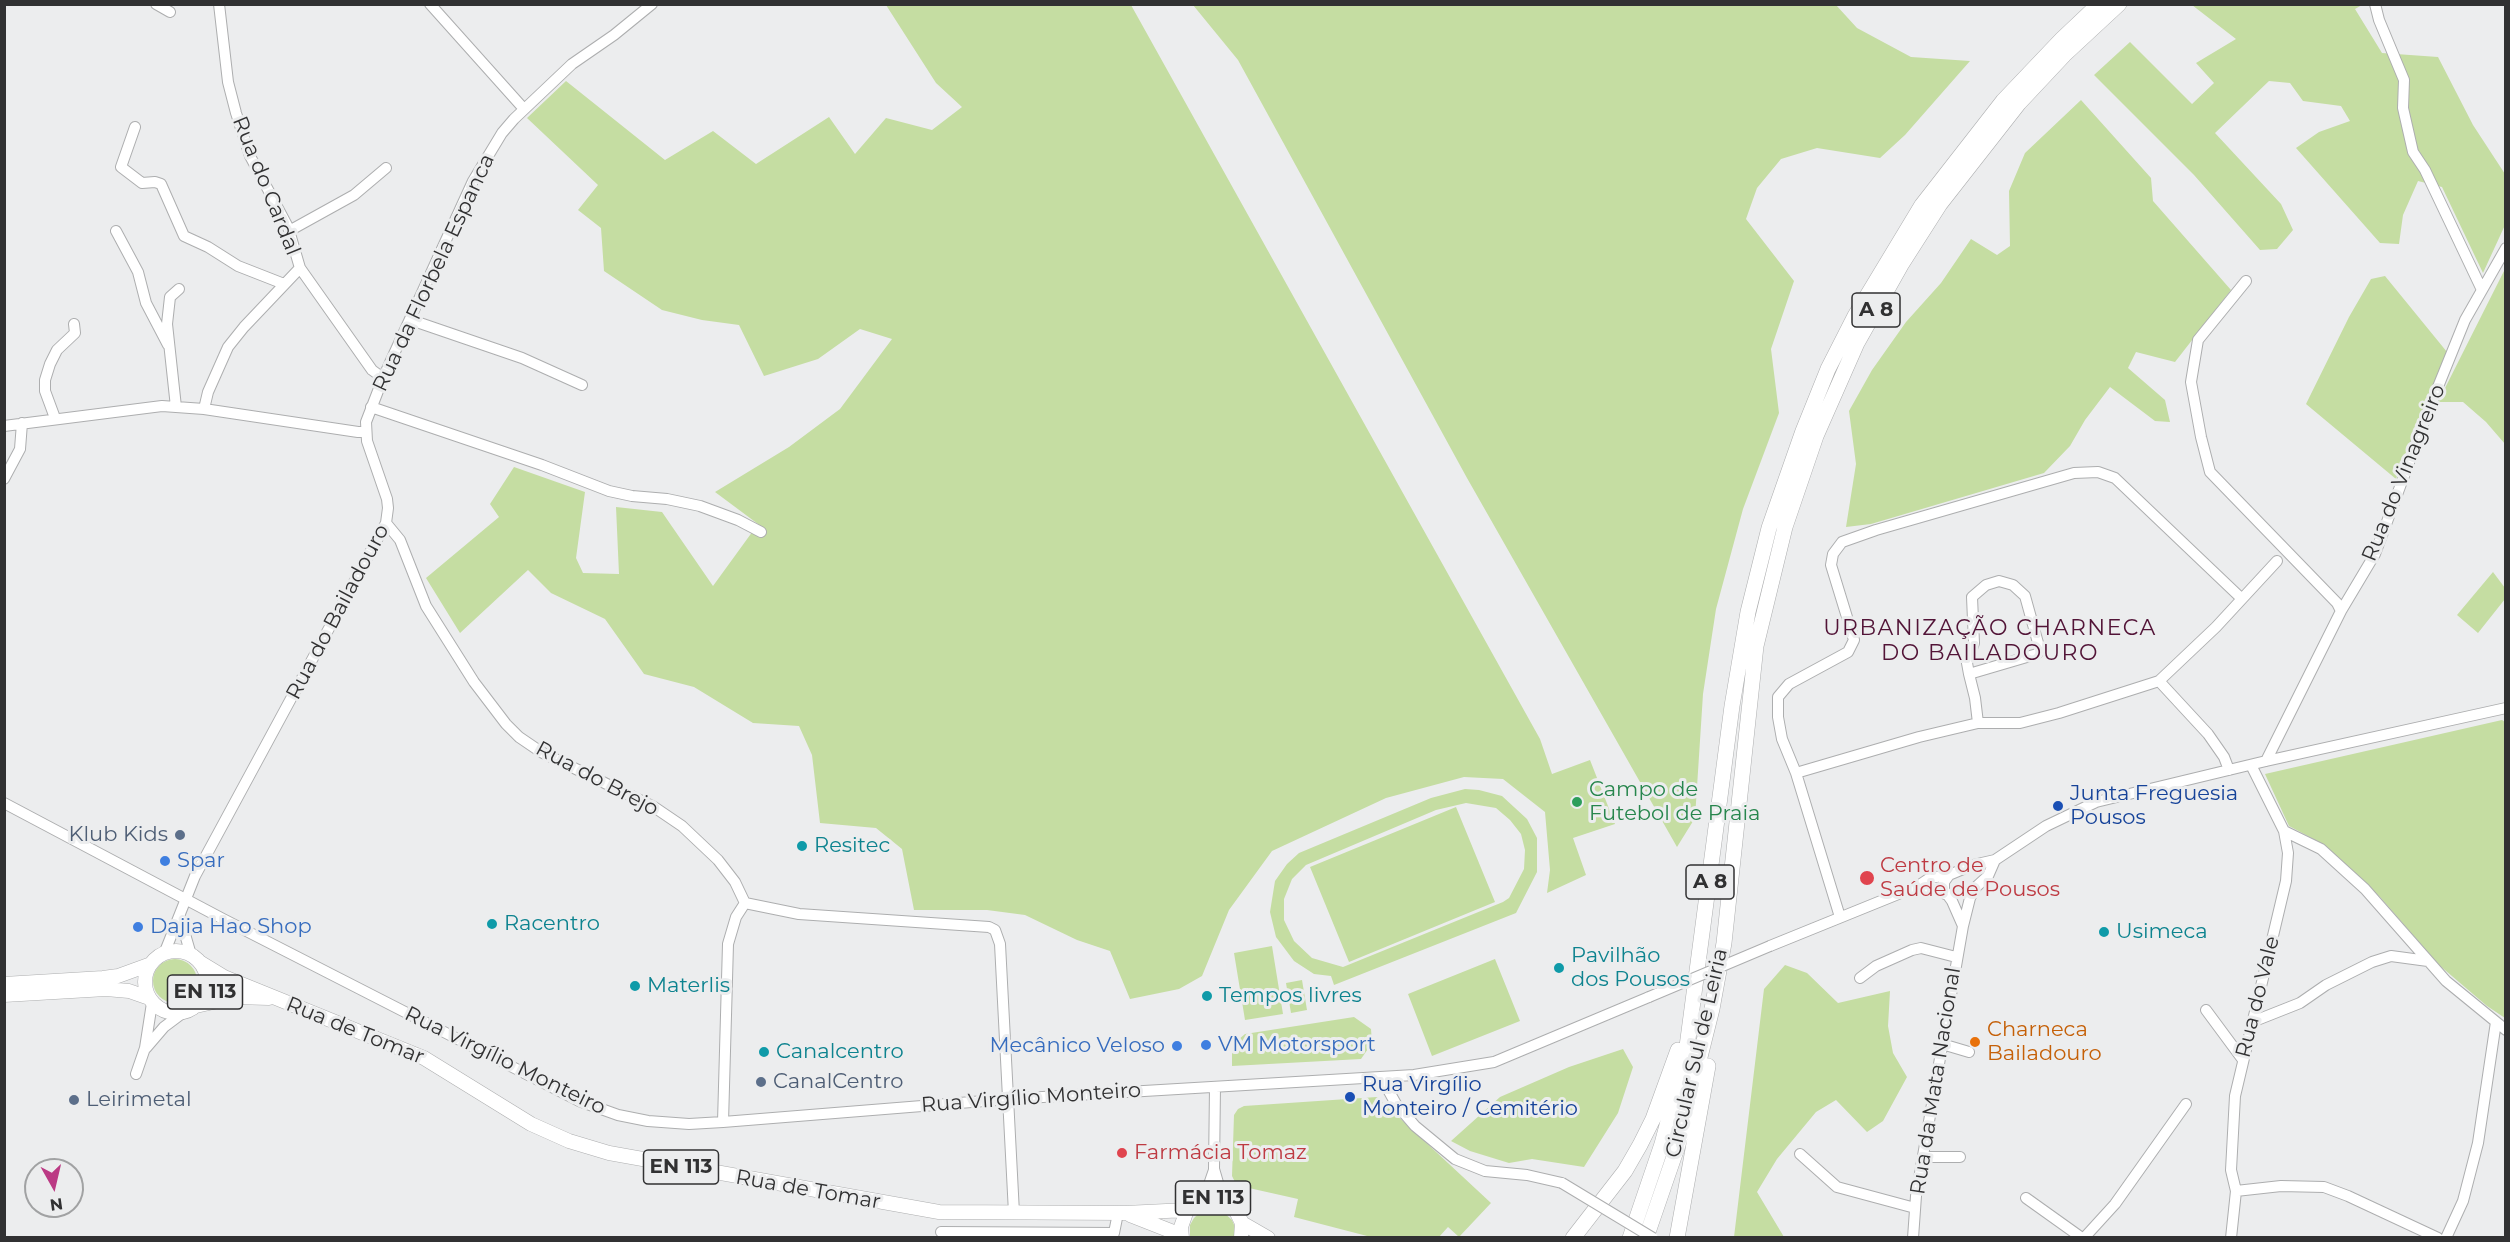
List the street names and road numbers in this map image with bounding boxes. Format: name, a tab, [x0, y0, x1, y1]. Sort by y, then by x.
street label: Rua do Cardal	[227, 113, 305, 259]
street label: Rua da Florbela Espanca	[368, 150, 500, 396]
road number: A 8	[1852, 293, 1900, 327]
street label: Rua do Vinagreiro	[2357, 381, 2451, 565]
street label: Rua do Bailadouro	[281, 520, 395, 704]
street label: Rua do Brejo	[531, 736, 663, 822]
road number: A 8	[1686, 865, 1734, 899]
street label: Rua do Vale	[2231, 934, 2285, 1060]
street label: Circular Sul de Leiria	[1661, 946, 1733, 1160]
street label: Rua da Mata Nacional	[1906, 965, 1966, 1197]
road number: EN 113	[168, 975, 242, 1009]
street label: Rua de Tomar	[282, 992, 428, 1070]
street label: Rua Virgílio Monteiro	[400, 1001, 610, 1121]
street label: Rua Virgílio Monteiro	[920, 1078, 1142, 1118]
road number: EN 113	[644, 1150, 718, 1184]
street label: Rua de Tomar	[734, 1165, 882, 1215]
road number: EN 113	[1176, 1181, 1250, 1215]

